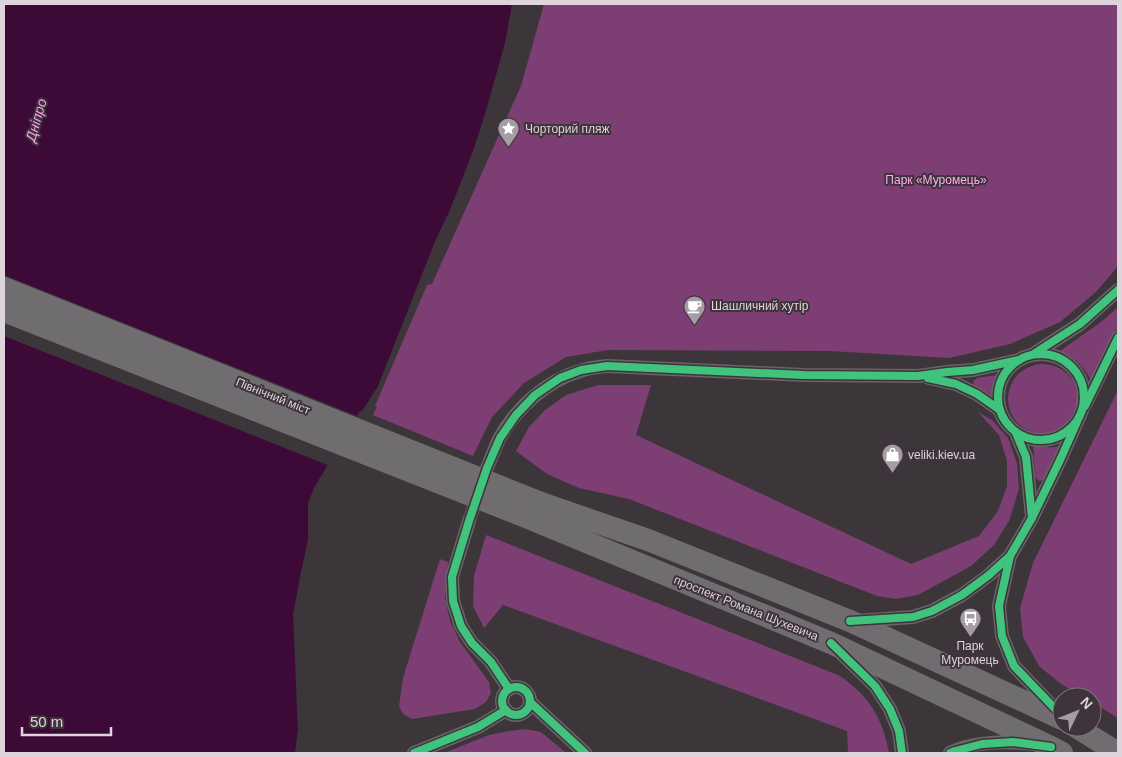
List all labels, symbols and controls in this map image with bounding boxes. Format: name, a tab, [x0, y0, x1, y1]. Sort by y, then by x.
water label: Дніпро	[22, 96, 50, 145]
place icon: Чорторий пляж	[497, 117, 521, 148]
place label: Чорторий пляж	[525, 122, 610, 136]
park label: Парк «Муромець»	[885, 173, 987, 187]
cafe icon: Шашличний хутір	[683, 294, 707, 325]
place label: Шашличний хутір	[711, 299, 809, 313]
street label: Північний міст	[234, 375, 313, 417]
shop icon: veliki.kiev.ua	[880, 443, 904, 474]
place label: veliki.kiev.ua	[908, 448, 975, 462]
street label: проспект Романа Шухевича	[672, 573, 821, 644]
bus stop icon: Парк Муромець	[958, 607, 982, 638]
place label: Парк Муромець	[941, 639, 999, 667]
north arrow	[1052, 687, 1102, 737]
text: N	[1077, 694, 1096, 712]
scale bar	[22, 704, 111, 736]
text: 50 m	[30, 713, 63, 730]

